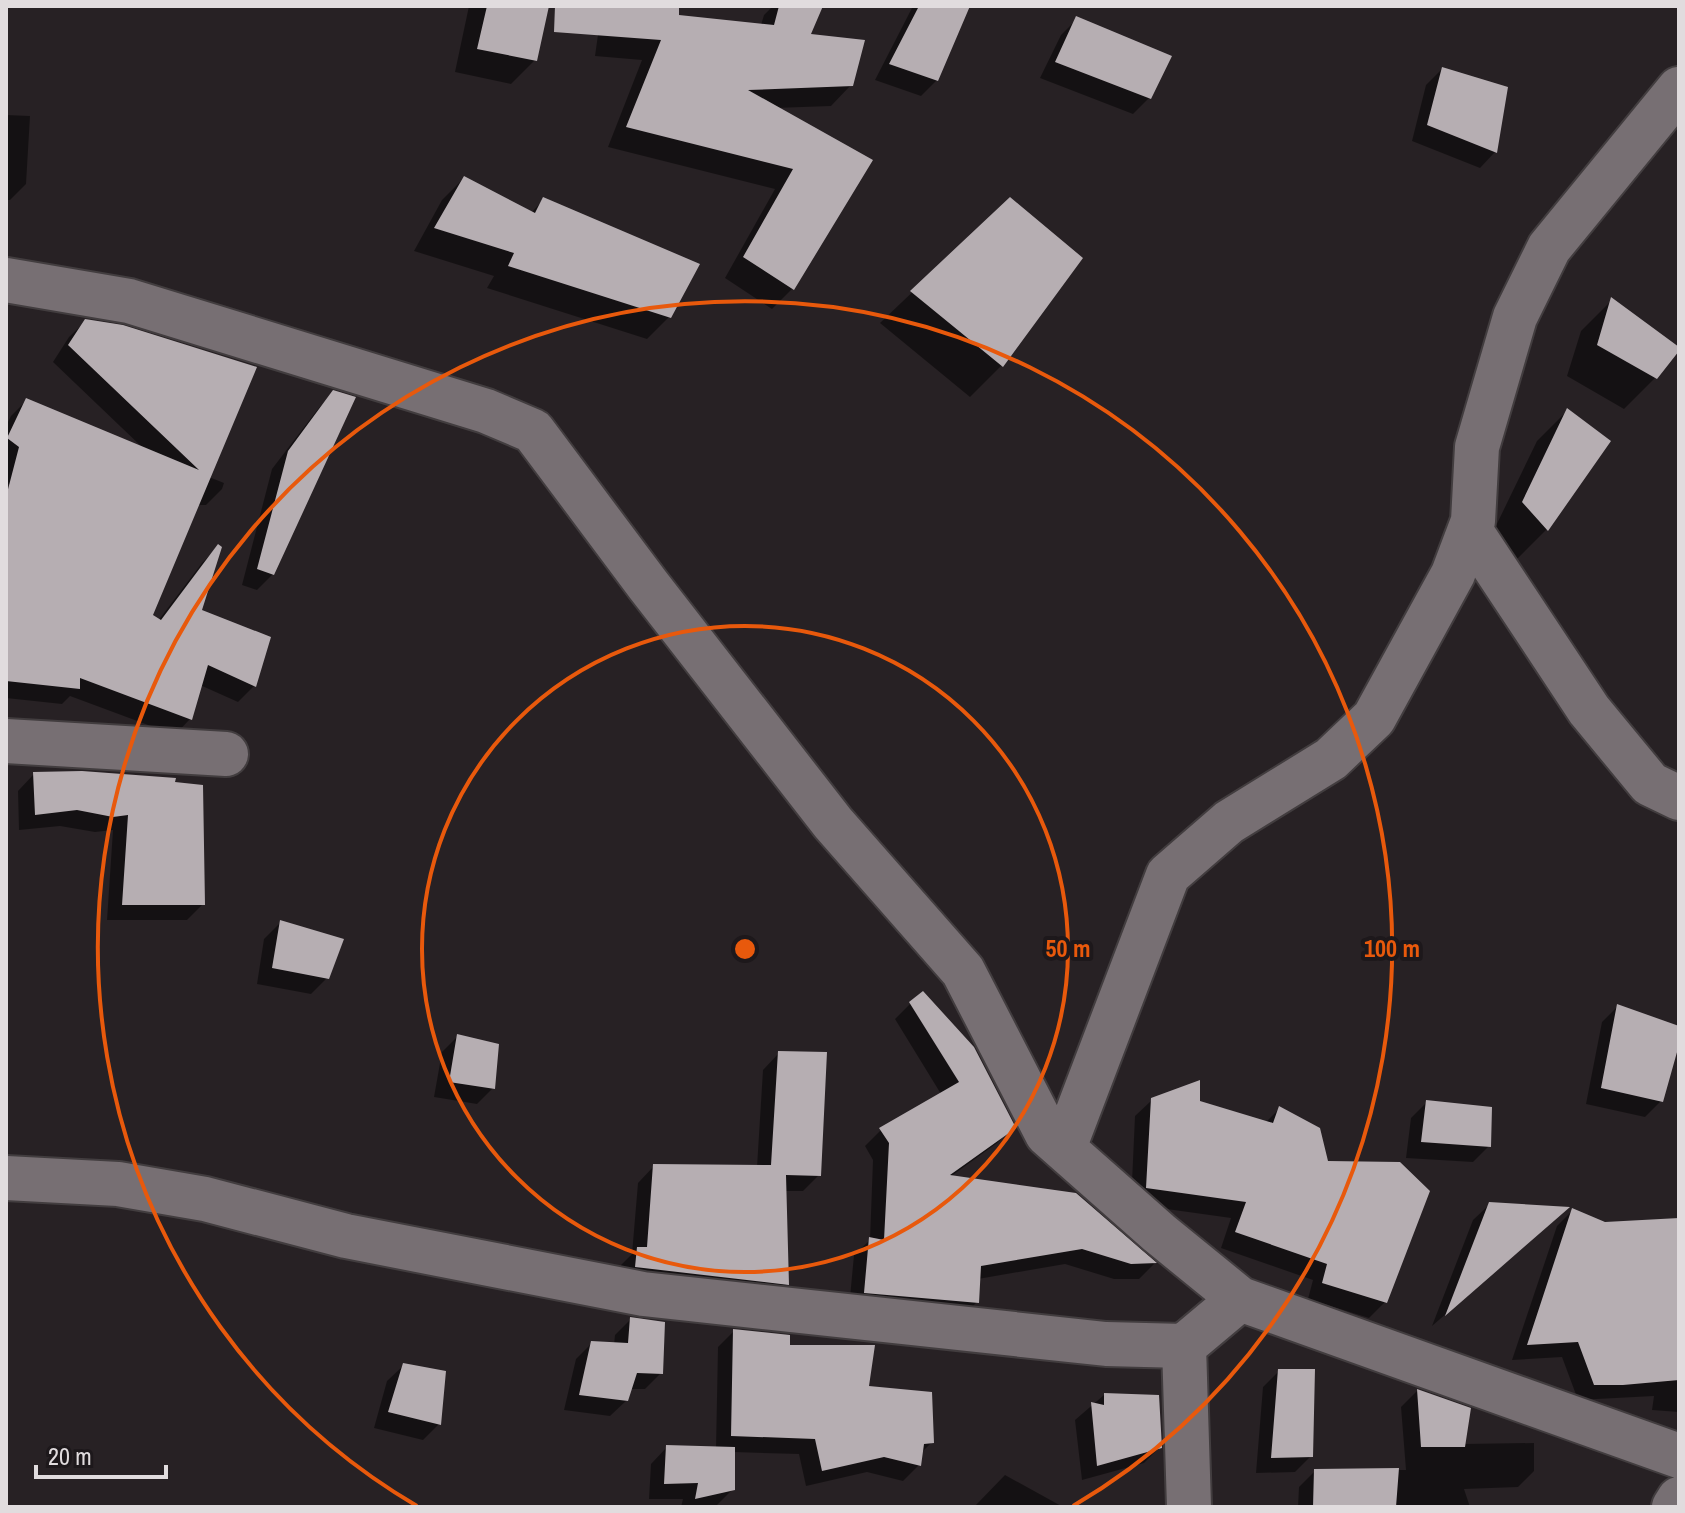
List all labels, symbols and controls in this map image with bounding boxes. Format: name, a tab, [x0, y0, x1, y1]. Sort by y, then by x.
text: 50 m	[1046, 932, 1090, 964]
text: 100 m	[1364, 932, 1420, 964]
centre of rings	[731, 935, 759, 963]
scale bar	[36, 1429, 166, 1479]
text: 20 m	[48, 1440, 92, 1472]

